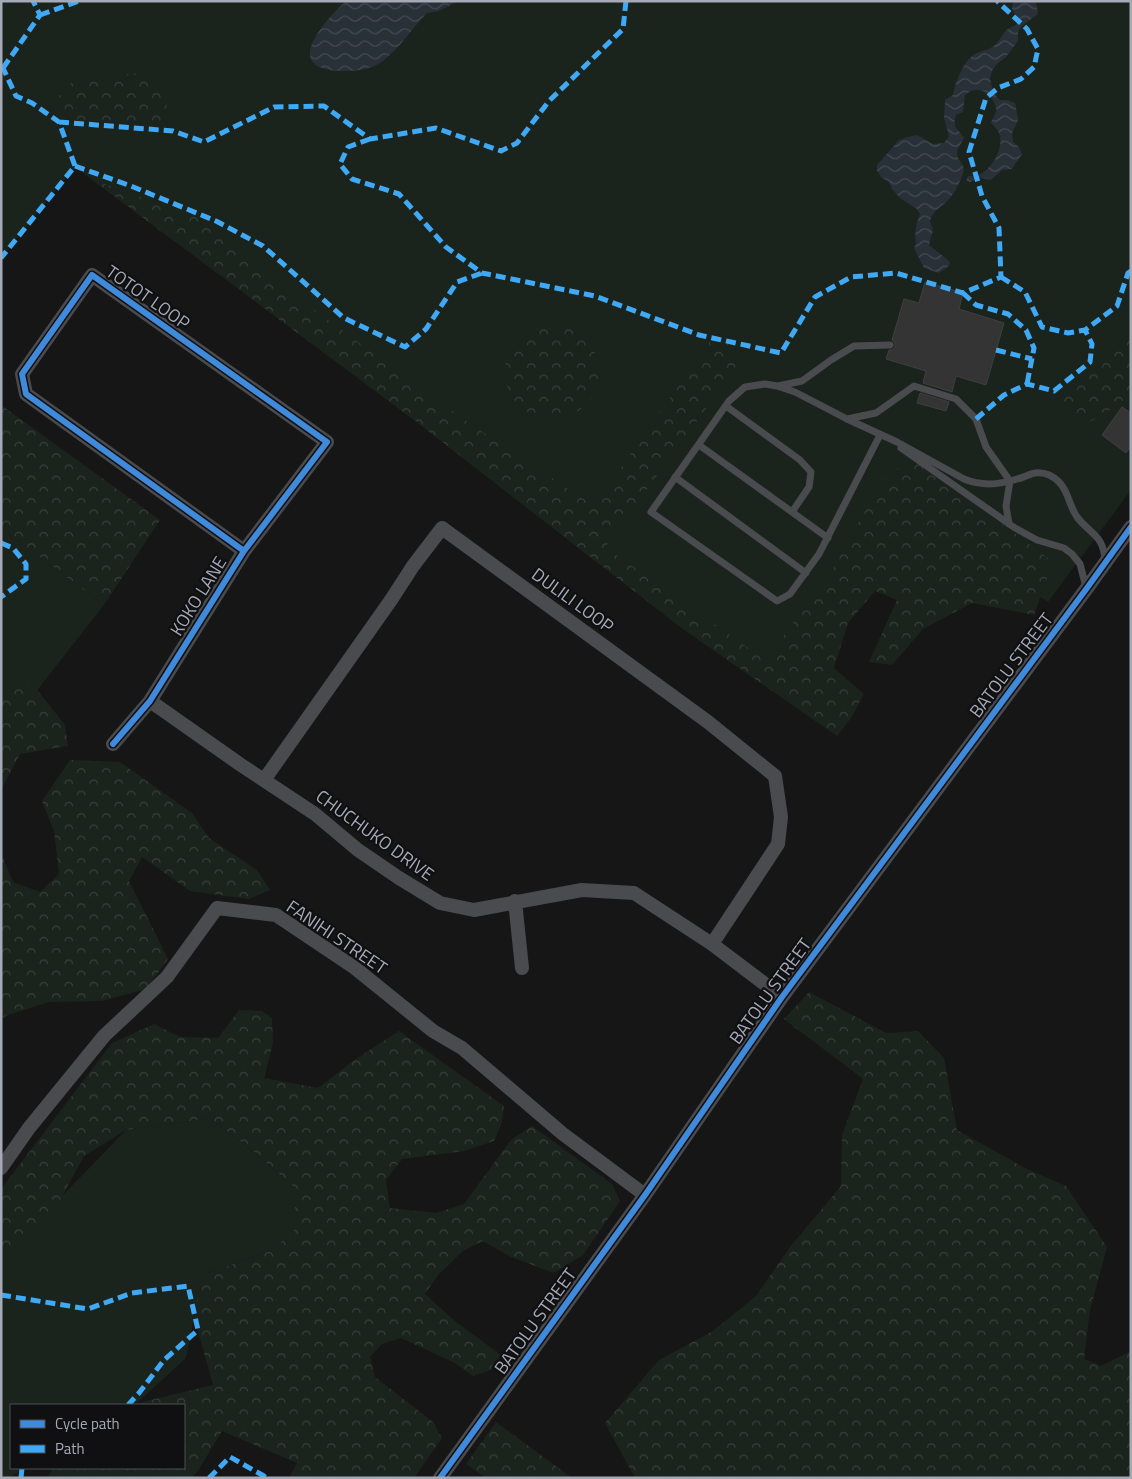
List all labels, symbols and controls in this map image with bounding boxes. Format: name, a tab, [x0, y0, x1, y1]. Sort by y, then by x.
street label: TOTOT LOOP	[100, 258, 196, 336]
street label: KOKO LANE	[163, 551, 233, 641]
street label: DULILI LOOP	[526, 561, 620, 639]
street label: BATOLU STREET	[962, 606, 1060, 723]
street label: CHUCHUKO DRIVE	[310, 783, 440, 887]
street label: FANIHI STREET	[281, 893, 393, 981]
street label: BATOLU STREET	[722, 932, 818, 1050]
street label: BATOLU STREET	[487, 1262, 583, 1380]
legend	[10, 1404, 185, 1469]
text: Cycle path	[55, 1412, 120, 1435]
text: Path	[55, 1437, 85, 1460]

